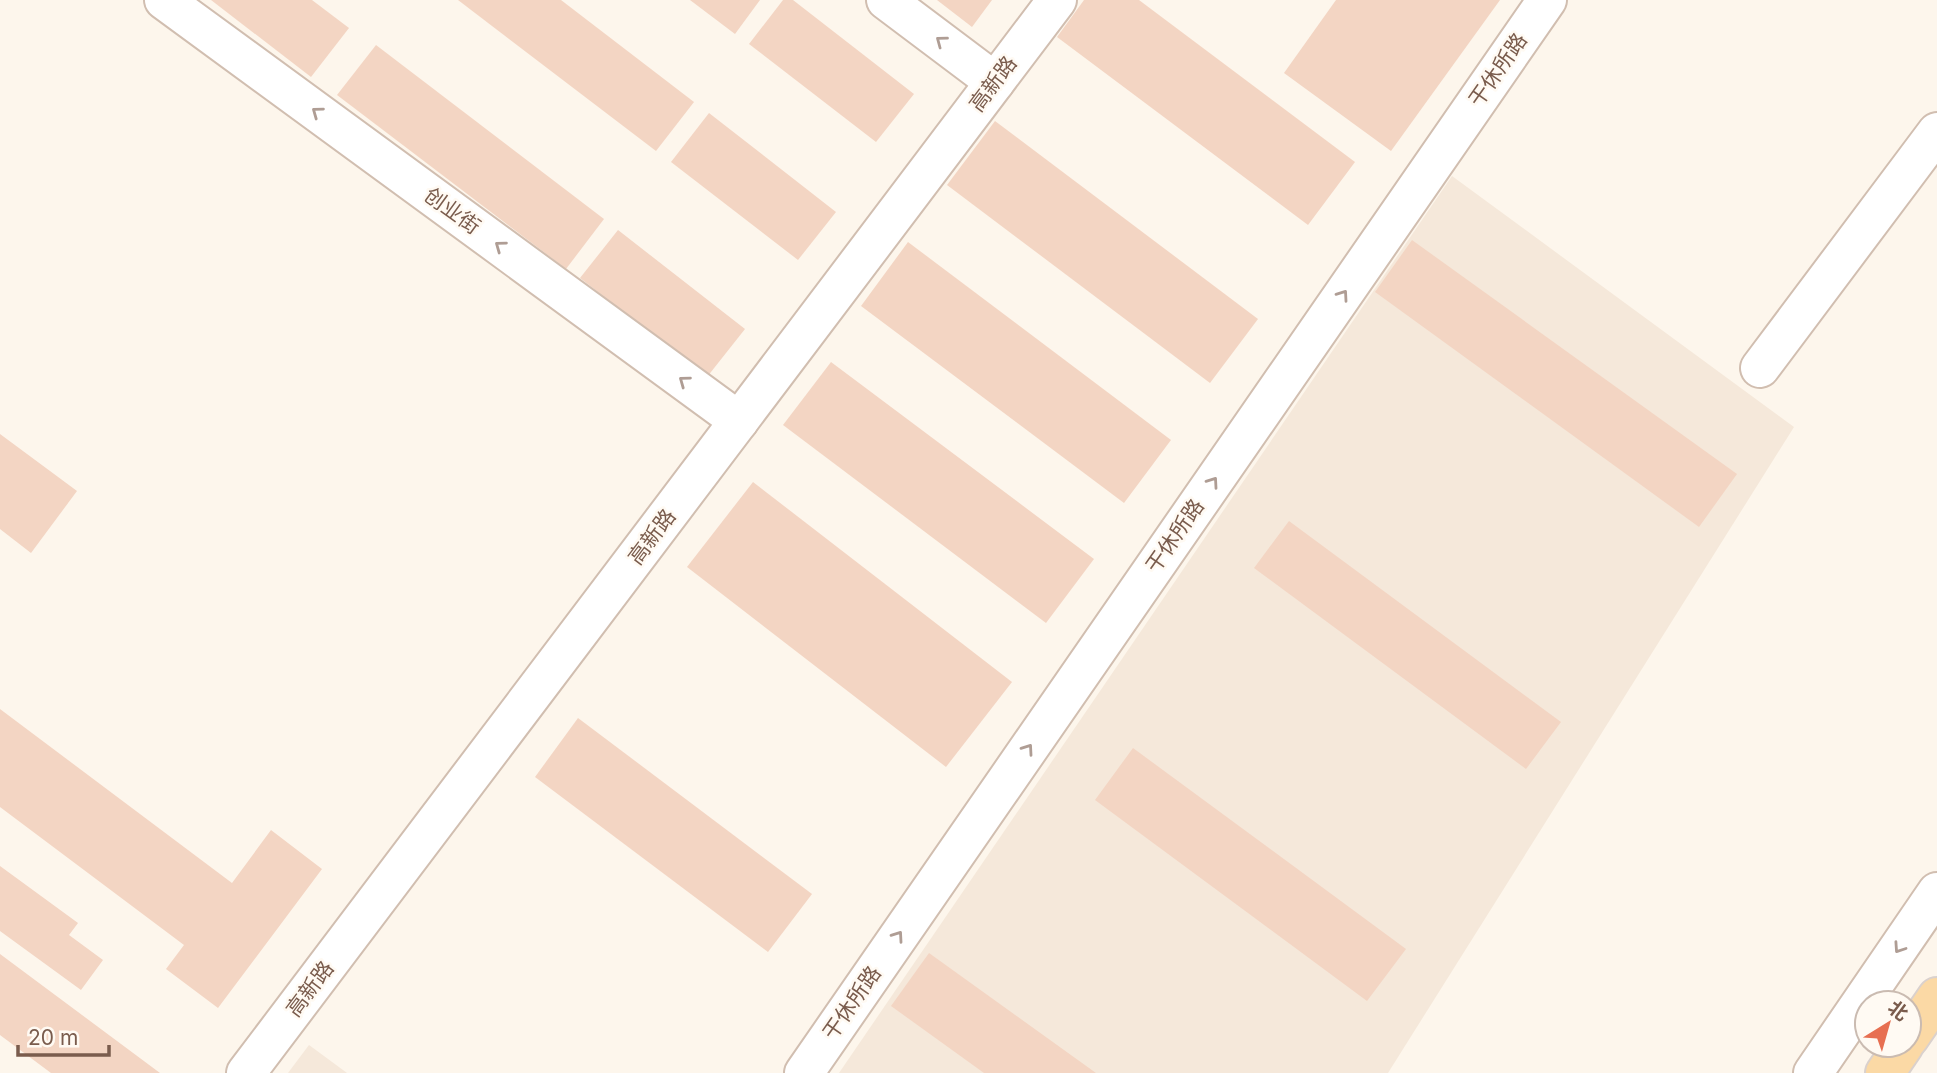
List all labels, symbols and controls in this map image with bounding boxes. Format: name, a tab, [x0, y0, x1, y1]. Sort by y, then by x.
street label: 干休所路	[1463, 28, 1532, 111]
one-way arrow	[936, 37, 948, 49]
street label: 高新路	[964, 51, 1022, 116]
one-way arrow	[312, 108, 325, 120]
street label: 创业街	[419, 182, 485, 239]
one-way arrow	[495, 242, 508, 255]
one-way arrow	[1335, 290, 1347, 303]
one-way arrow	[679, 377, 692, 389]
one-way arrow	[1205, 477, 1217, 490]
street label: 干休所路	[1140, 494, 1209, 577]
street label: 高新路	[623, 504, 681, 569]
one-way arrow	[1020, 744, 1032, 757]
one-way arrow	[890, 931, 902, 944]
one-way arrow	[1894, 940, 1907, 953]
street label: 高新路	[281, 956, 339, 1021]
street label: 干休所路	[817, 961, 886, 1044]
north arrow	[1853, 989, 1923, 1059]
text: 北	[1883, 996, 1912, 1026]
scale bar	[18, 1014, 108, 1058]
text: 20 m	[28, 1025, 78, 1050]

